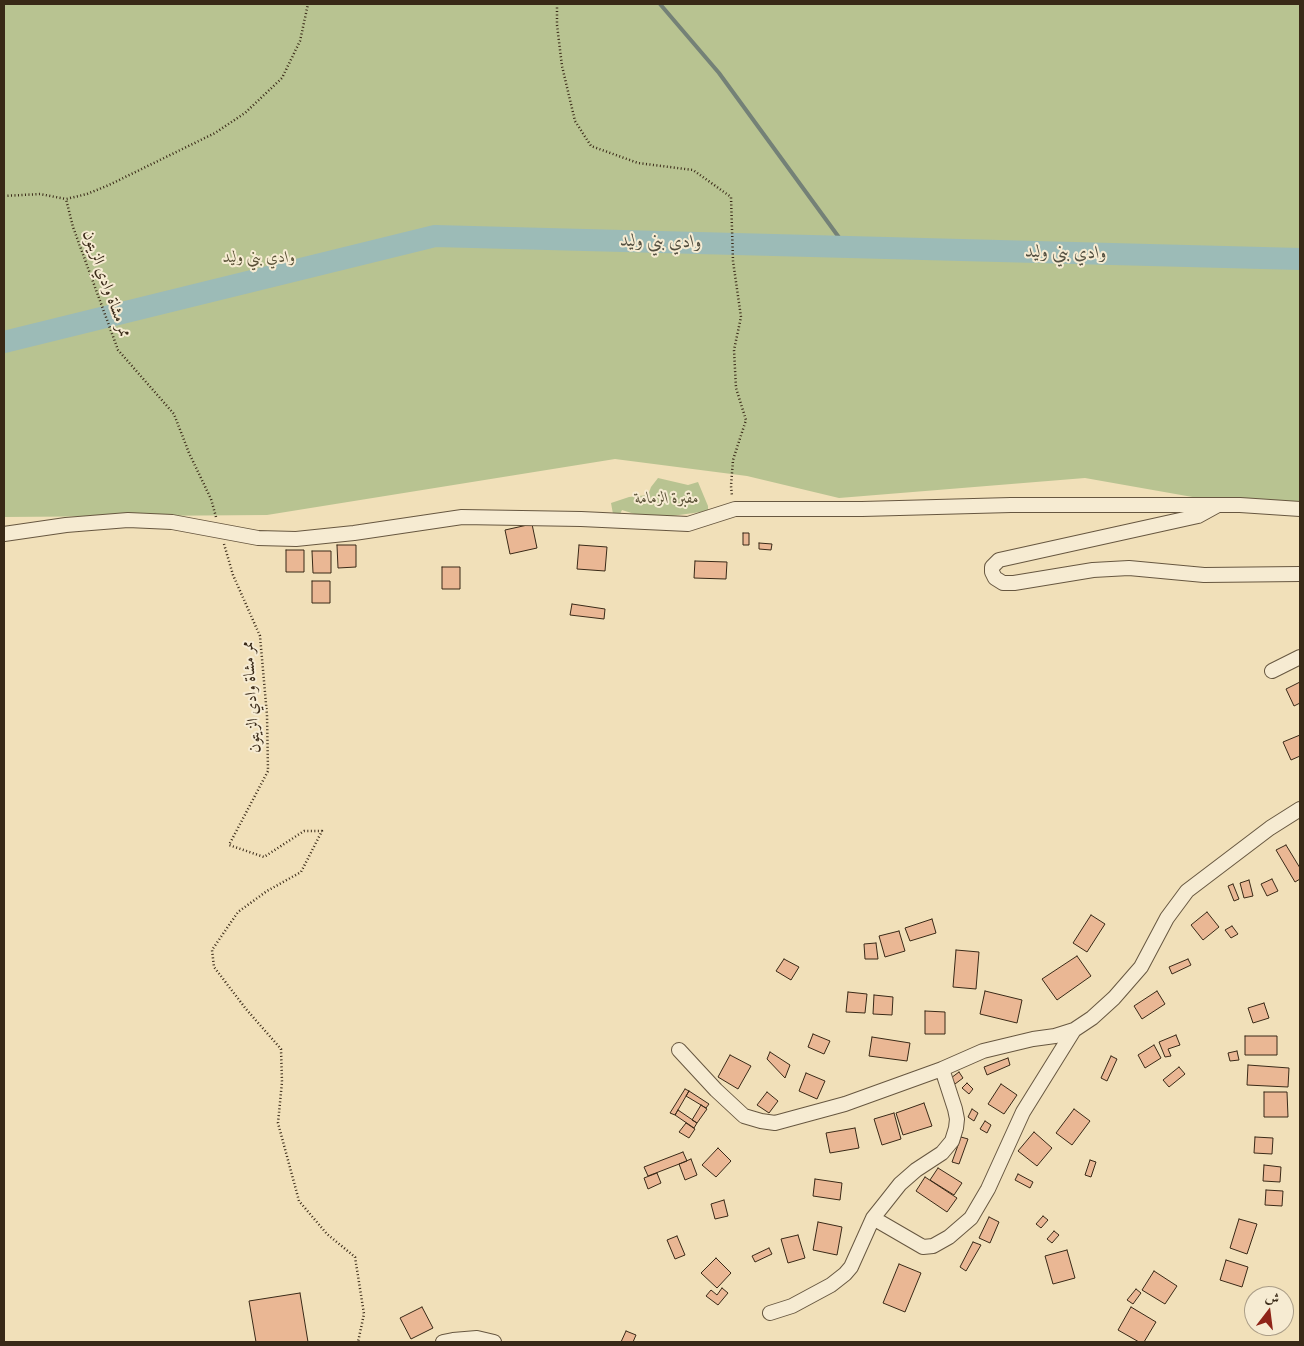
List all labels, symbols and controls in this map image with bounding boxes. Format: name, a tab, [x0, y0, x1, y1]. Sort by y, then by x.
street label: ممر مشاة وادي الزيتون	[78, 228, 134, 340]
water label: وادي بني وليد	[620, 230, 702, 254]
water label: وادي بني وليد	[1025, 241, 1107, 265]
park label: وادي بني وليد	[223, 248, 295, 268]
park label: مقبرة الزمامة	[635, 489, 699, 509]
street label: ممر مشاة وادي الزيتون	[238, 640, 266, 754]
north arrow	[1244, 1286, 1294, 1336]
text: ش	[1263, 1286, 1282, 1309]

